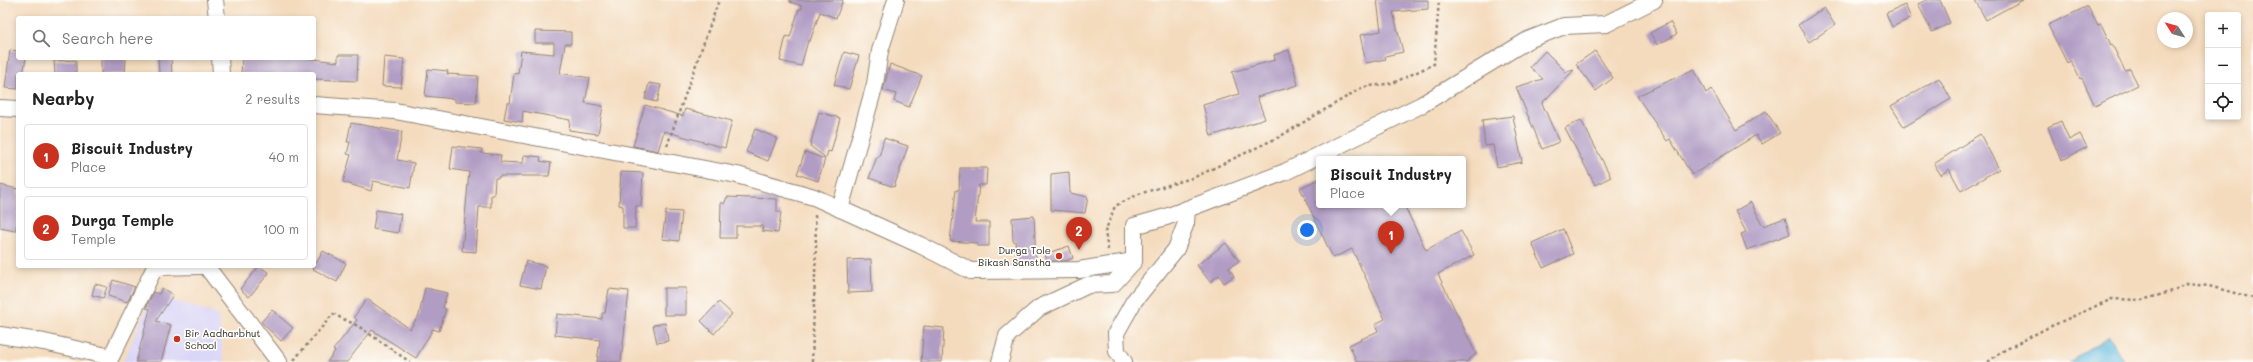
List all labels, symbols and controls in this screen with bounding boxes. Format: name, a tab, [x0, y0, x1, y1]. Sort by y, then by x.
north arrow	[2157, 12, 2193, 48]
map controls	[2205, 12, 2241, 120]
button: +	[2205, 12, 2241, 48]
search box	[16, 16, 316, 60]
icon: search	[30, 27, 52, 49]
text: Search here	[62, 28, 153, 48]
button: −	[2205, 48, 2241, 84]
button: locate	[2205, 84, 2241, 120]
text: Nearby	[32, 87, 94, 109]
text: 2 results	[245, 90, 300, 107]
text: Biscuit Industry	[71, 138, 193, 158]
text: 1	[43, 148, 49, 165]
text: 40 m	[269, 148, 299, 165]
popup	[1316, 156, 1466, 208]
text: Place	[71, 158, 106, 175]
text: Biscuit Industry	[1330, 164, 1452, 184]
text: Place	[1330, 184, 1365, 201]
text: Durga Temple	[71, 210, 174, 230]
pin: 2	[1066, 217, 1092, 250]
text: 2	[42, 220, 50, 237]
text: 100 m	[263, 220, 299, 237]
your location	[1297, 220, 1317, 240]
pin: 1	[1378, 221, 1404, 254]
text: Temple	[71, 230, 116, 247]
place label: Durga Tole Bikash Sanstha	[978, 243, 1051, 269]
marker: Durga Tole Bikash Sanstha	[1054, 251, 1064, 261]
place label: Bir Aadharbhut School	[185, 326, 261, 352]
marker: Bir Aadharbhut School	[172, 334, 182, 344]

